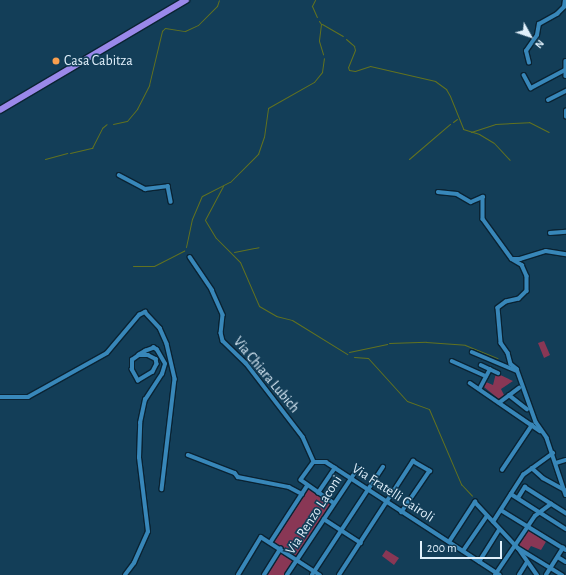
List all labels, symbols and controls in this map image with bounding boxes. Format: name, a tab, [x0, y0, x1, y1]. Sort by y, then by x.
north arrow	[510, 16, 550, 56]
text: N	[533, 38, 546, 51]
place label: Casa Cabitza	[64, 53, 133, 69]
marker: Casa Cabitza	[51, 56, 61, 66]
street label: Via Chiara Lubich	[229, 334, 303, 416]
street label: Via Fratelli Cairoli	[349, 460, 437, 526]
street label: Via Renzo Laconi	[282, 472, 346, 558]
scale bar	[422, 533, 504, 559]
text: 200 m	[427, 542, 457, 554]

